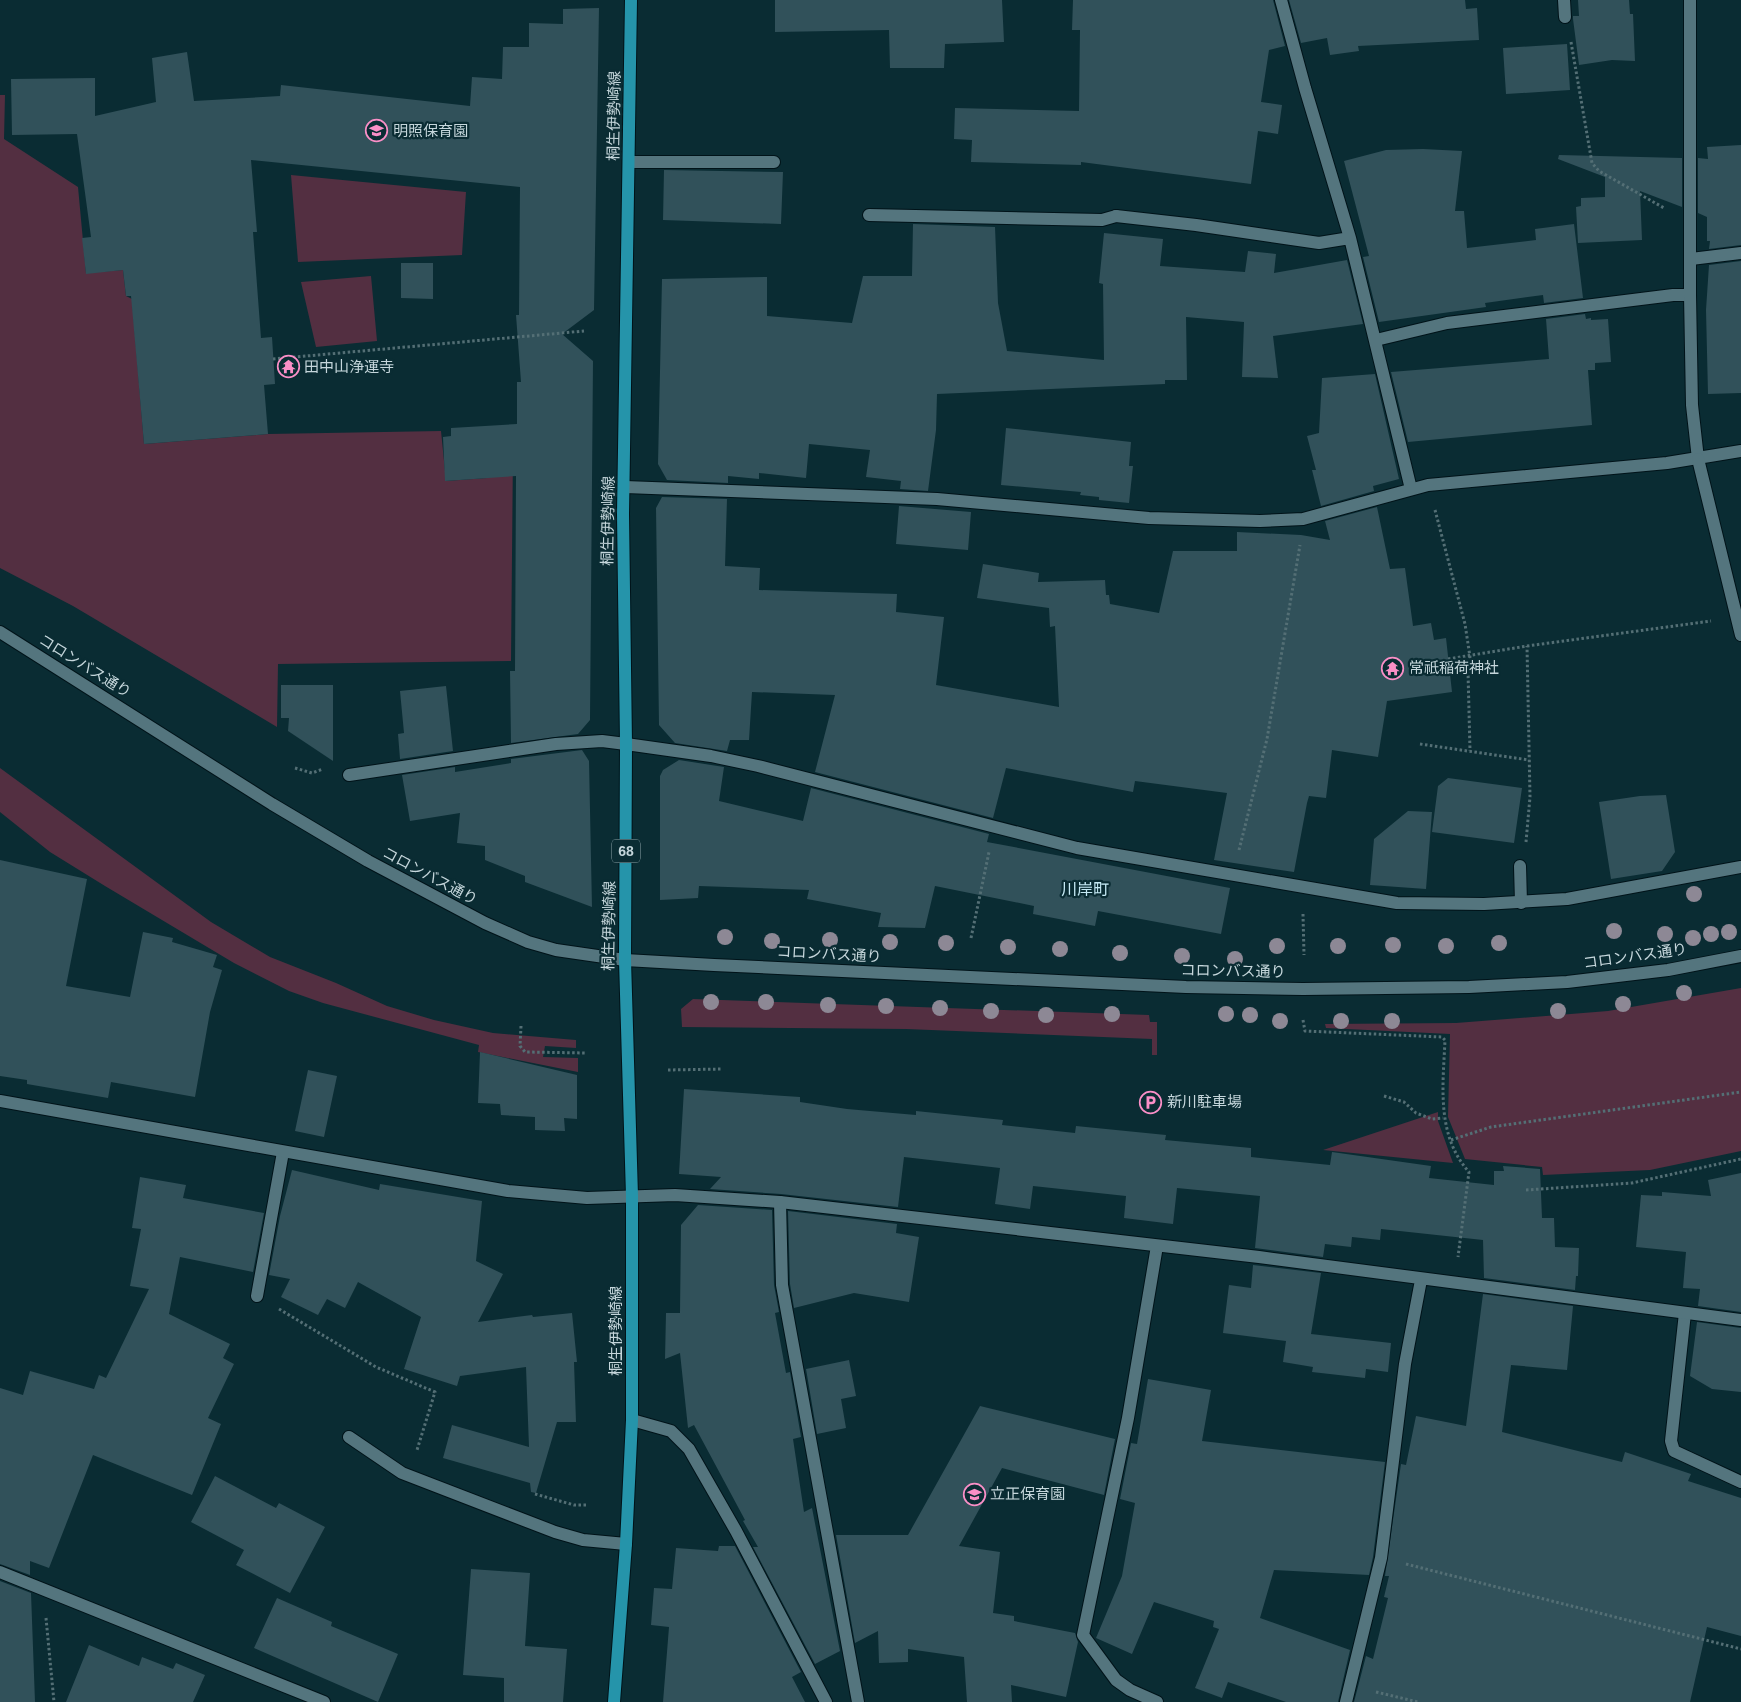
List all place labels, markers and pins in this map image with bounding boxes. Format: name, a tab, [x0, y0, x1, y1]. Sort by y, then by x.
school or university icon: 明照保育園	[365, 119, 389, 143]
place label: 明照保育園	[393, 122, 468, 139]
temple icon: 田中山浄運寺	[276, 355, 300, 379]
place label: 田中山浄運寺	[304, 358, 394, 375]
temple icon: 常祇稲荷神社	[1381, 656, 1405, 680]
place label: 常祇稲荷神社	[1409, 659, 1499, 676]
parking icon: 新川駐車場	[1139, 1090, 1163, 1114]
place label: 新川駐車場	[1167, 1093, 1242, 1110]
school or university icon: 立正保育園	[962, 1482, 986, 1506]
place label: 立正保育園	[990, 1485, 1065, 1502]

